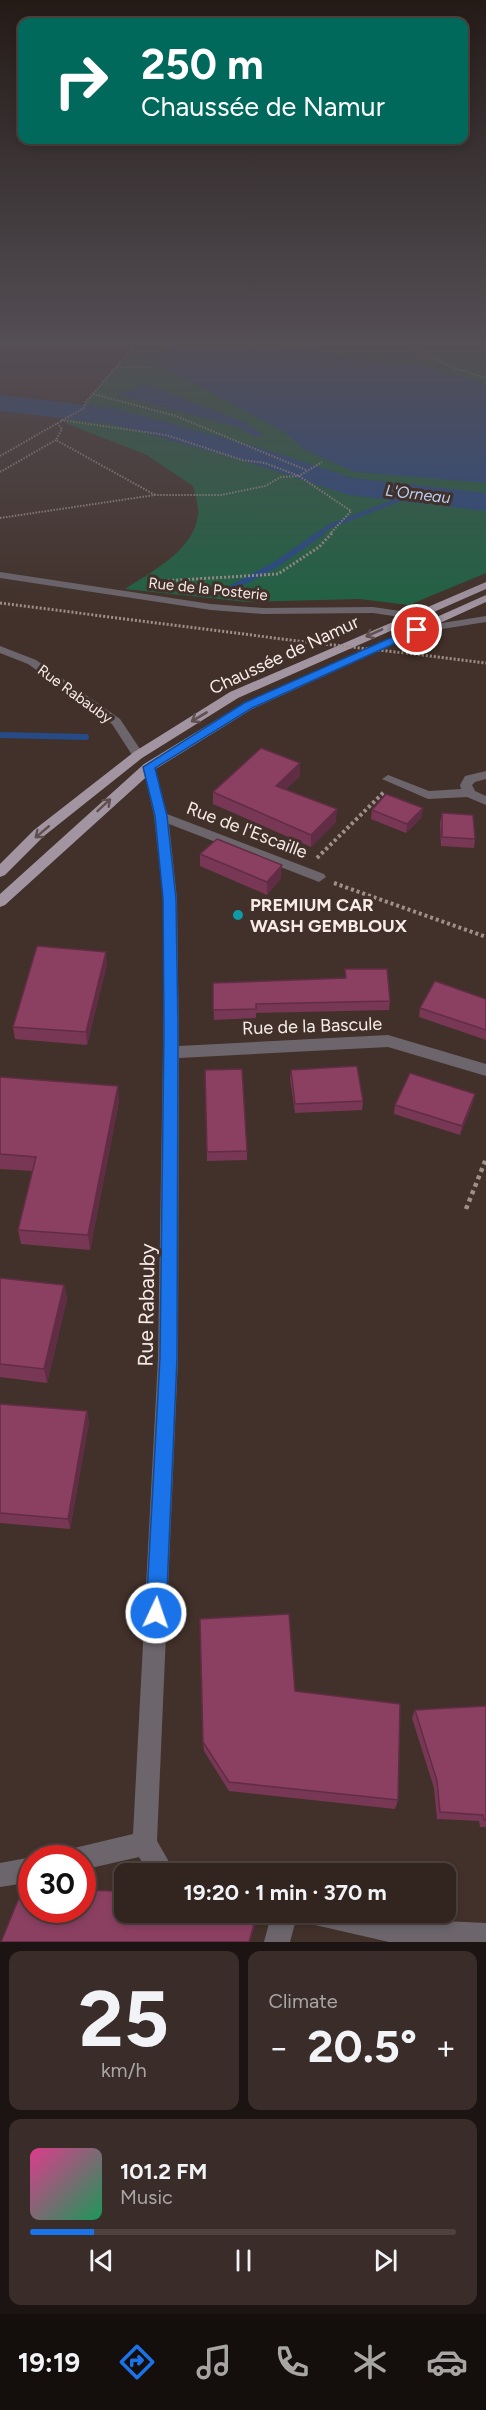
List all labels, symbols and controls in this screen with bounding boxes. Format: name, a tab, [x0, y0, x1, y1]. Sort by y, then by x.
text: 250 m	[141, 39, 264, 90]
icon: right	[42, 42, 120, 120]
text: Chaussée de Namur	[141, 90, 385, 123]
water label: L'Orneau	[384, 481, 452, 507]
street label: Rue de la Posterie	[147, 574, 269, 604]
pin	[391, 604, 442, 655]
street label: Chaussée de Namur	[206, 611, 362, 699]
icon: arrive	[400, 613, 433, 646]
one-way arrow	[366, 628, 384, 639]
street label: Rue Rabauby	[34, 661, 116, 727]
one-way arrow	[191, 711, 208, 723]
street label: Rue de l'Escaille	[183, 797, 311, 863]
one-way arrow	[97, 798, 112, 812]
one-way arrow	[35, 825, 50, 839]
place label: PREMIUM CAR WASH GEMBLOUX	[250, 894, 408, 937]
marker: PREMIUM CAR WASH GEMBLOUX	[231, 908, 245, 922]
street label: Rue de la Bascule	[242, 1013, 383, 1039]
street label: Rue Rabauby	[132, 1243, 160, 1367]
position arrow	[124, 1581, 188, 1645]
speed limit sign: 30	[18, 1845, 96, 1923]
text: 19:20 · 1 min · 370 m	[183, 1879, 387, 1906]
text: 25	[79, 1972, 169, 2066]
text: Climate	[269, 1989, 338, 2013]
text: 20.5°	[307, 2019, 417, 2073]
text: −	[269, 2028, 289, 2067]
text: +	[435, 2028, 456, 2067]
text: km/h	[101, 2058, 147, 2082]
text: 101.2 FM	[120, 2158, 207, 2185]
text: Music	[120, 2185, 173, 2209]
icon: previous	[85, 2244, 118, 2277]
icon: pause	[227, 2244, 260, 2277]
icon: next	[369, 2244, 402, 2277]
icon: directions	[116, 2341, 158, 2383]
icon: music	[193, 2341, 235, 2383]
icon: phone	[271, 2341, 313, 2383]
icon: climate	[349, 2341, 391, 2383]
icon: car	[426, 2341, 468, 2383]
text: 19:19	[18, 2346, 80, 2379]

